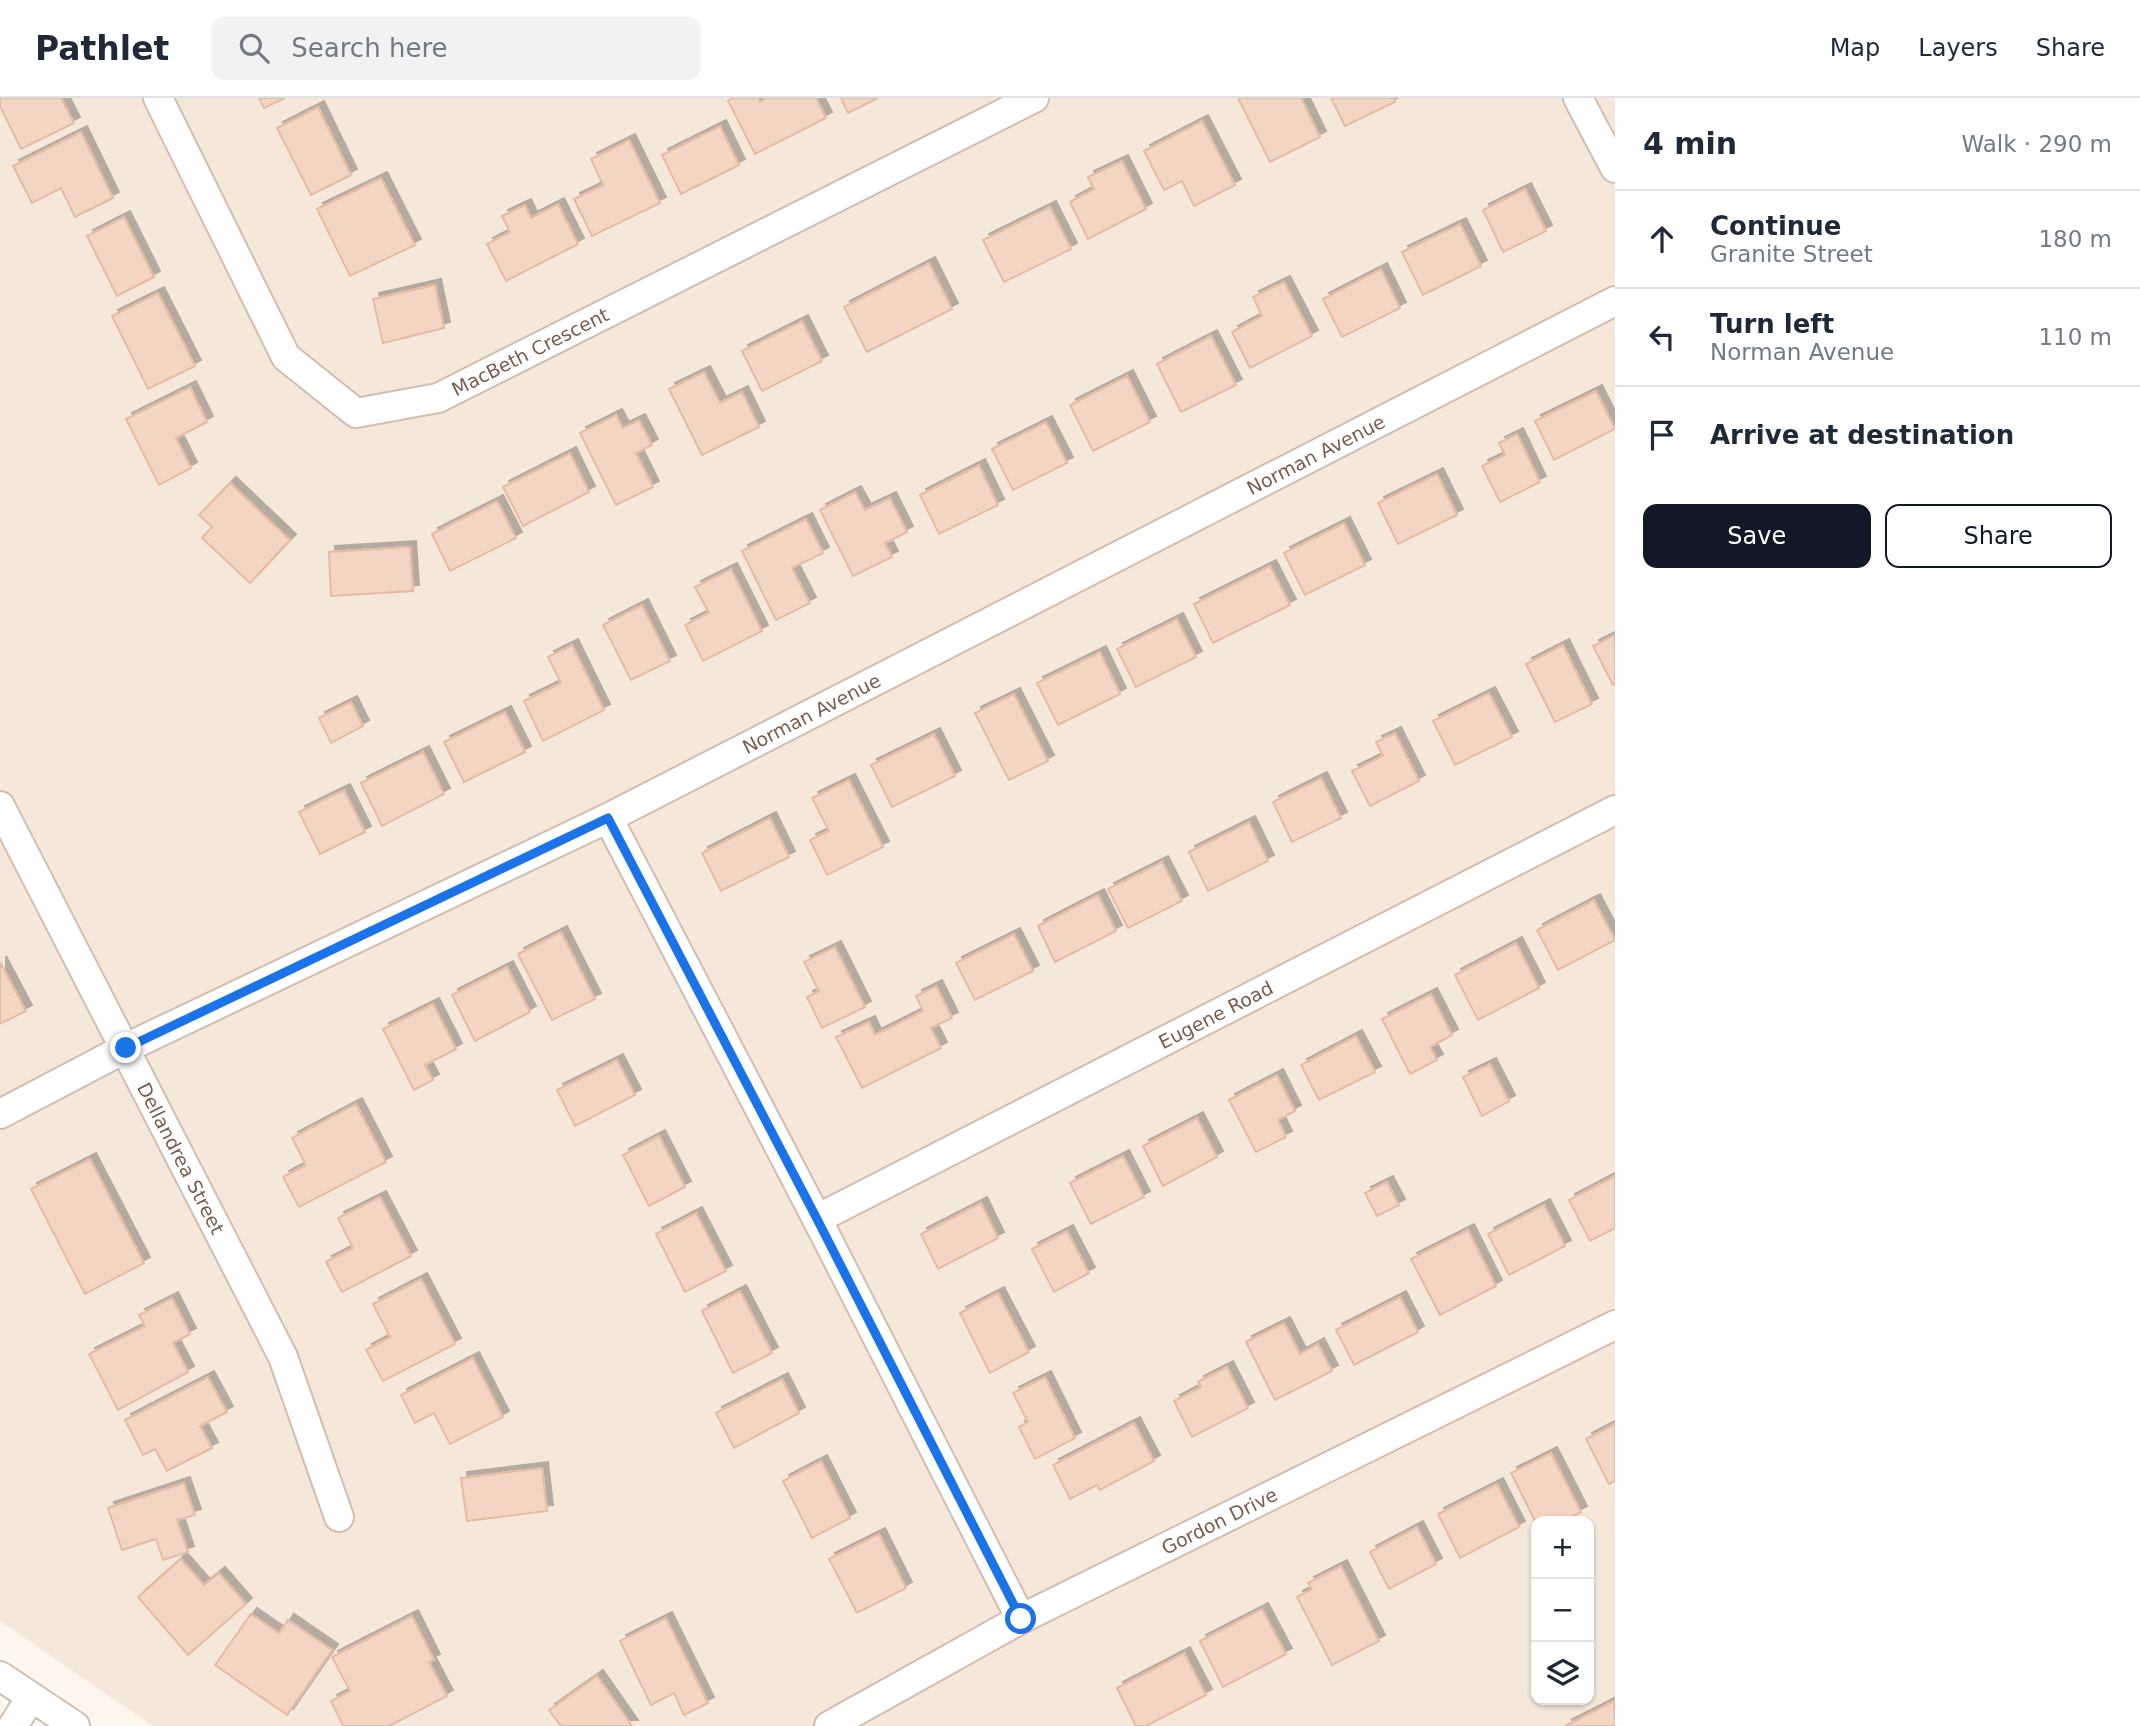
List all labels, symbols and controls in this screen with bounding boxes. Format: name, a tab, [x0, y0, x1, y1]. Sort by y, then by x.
search box	[211, 17, 701, 80]
text: Pathlet	[35, 29, 169, 68]
icon: search	[235, 29, 273, 67]
text: Search here	[291, 33, 448, 63]
text: Map	[1830, 34, 1880, 62]
text: Layers	[1918, 34, 1998, 62]
text: Share	[2036, 34, 2105, 62]
text: 4 min	[1643, 126, 1737, 161]
text: Walk · 290 m	[1961, 131, 2112, 157]
text: Continue	[1710, 211, 1841, 241]
icon: ahead	[1643, 220, 1681, 258]
text: 180 m	[2038, 226, 2112, 252]
text: Granite Street	[1710, 241, 1873, 267]
street label: MacBeth Crescent	[448, 303, 612, 400]
text: Turn left	[1710, 309, 1834, 339]
icon: left	[1643, 318, 1681, 356]
text: 110 m	[2038, 324, 2112, 350]
text: Norman Avenue	[1710, 339, 1894, 365]
street label: Norman Avenue	[1243, 410, 1389, 499]
icon: arrive	[1643, 416, 1681, 454]
text: Arrive at destination	[1710, 420, 2014, 450]
button: Save	[1643, 504, 1871, 568]
button: Share	[1885, 504, 2112, 568]
street label: Norman Avenue	[739, 669, 884, 758]
street label: Eugene Road	[1155, 976, 1276, 1053]
route end	[110, 1032, 141, 1063]
street label: Dellandrea Street	[133, 1079, 229, 1238]
street label: Gordon Drive	[1158, 1483, 1281, 1559]
map controls	[1531, 1516, 1594, 1705]
button: +	[1531, 1516, 1594, 1579]
button: −	[1531, 1579, 1594, 1642]
route start	[1005, 1603, 1036, 1634]
button: layers	[1531, 1642, 1594, 1705]

